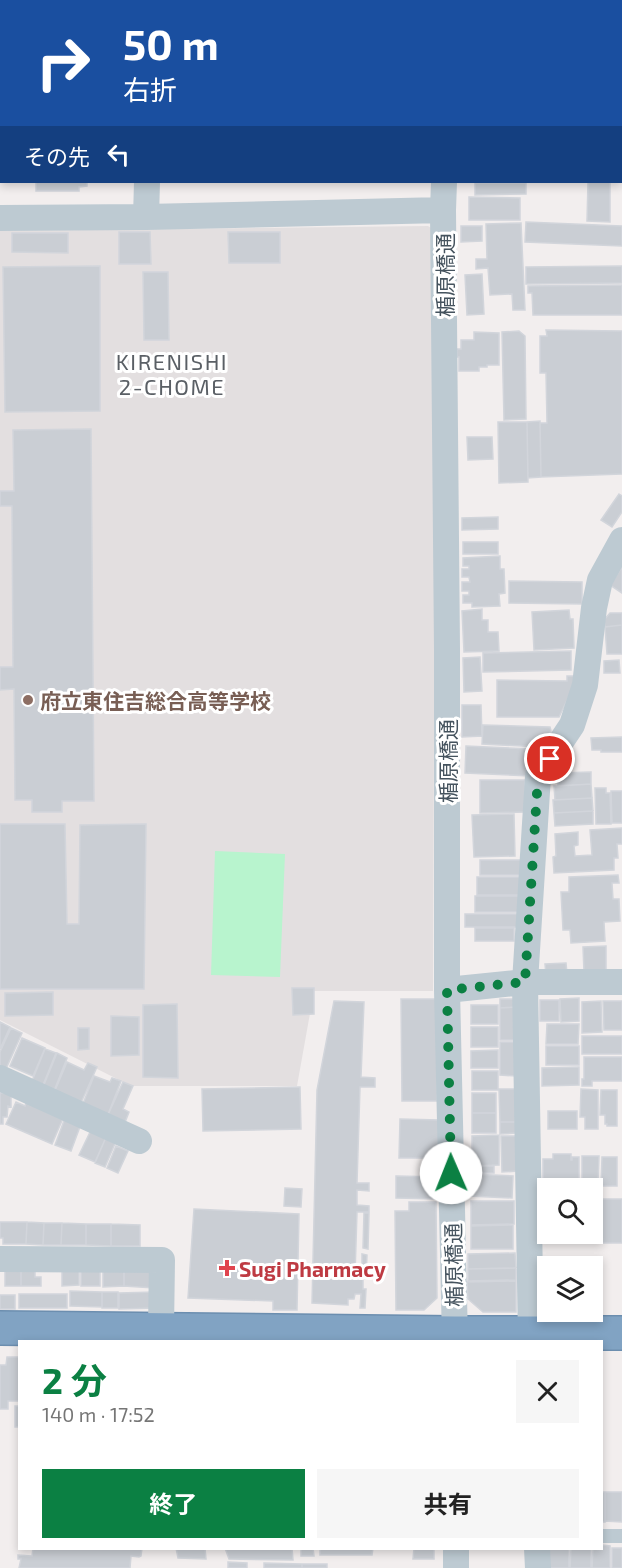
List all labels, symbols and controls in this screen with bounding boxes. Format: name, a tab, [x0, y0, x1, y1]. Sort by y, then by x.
text: 50 m	[123, 18, 219, 68]
icon: right	[24, 24, 102, 102]
text: 右折	[123, 73, 177, 105]
icon: left	[102, 138, 135, 171]
text: その先	[24, 143, 90, 169]
street label: 楯原橋通	[432, 233, 457, 317]
district label: KIRENISHI 2-CHOME	[116, 348, 228, 399]
place label: 府立東住吉総合高等学校	[40, 688, 271, 713]
marker: 府立東住吉総合高等学校	[21, 693, 35, 707]
street label: 楯原橋通	[435, 719, 460, 803]
pin	[524, 733, 575, 784]
icon: arrive	[533, 742, 566, 775]
position arrow	[419, 1141, 483, 1205]
map controls	[537, 1178, 603, 1322]
button: search	[537, 1178, 603, 1244]
street label: 楯原橋通	[440, 1223, 466, 1307]
place label: Sugi Pharmacy	[239, 1256, 386, 1282]
button: layers	[537, 1256, 603, 1322]
marker: Sugi Pharmacy	[220, 1261, 234, 1275]
text: 2 分	[42, 1358, 107, 1401]
button: close	[516, 1360, 579, 1423]
text: 140 m · 17:52	[42, 1402, 155, 1426]
button: 終了	[42, 1469, 305, 1538]
button: 共有	[317, 1469, 579, 1538]

